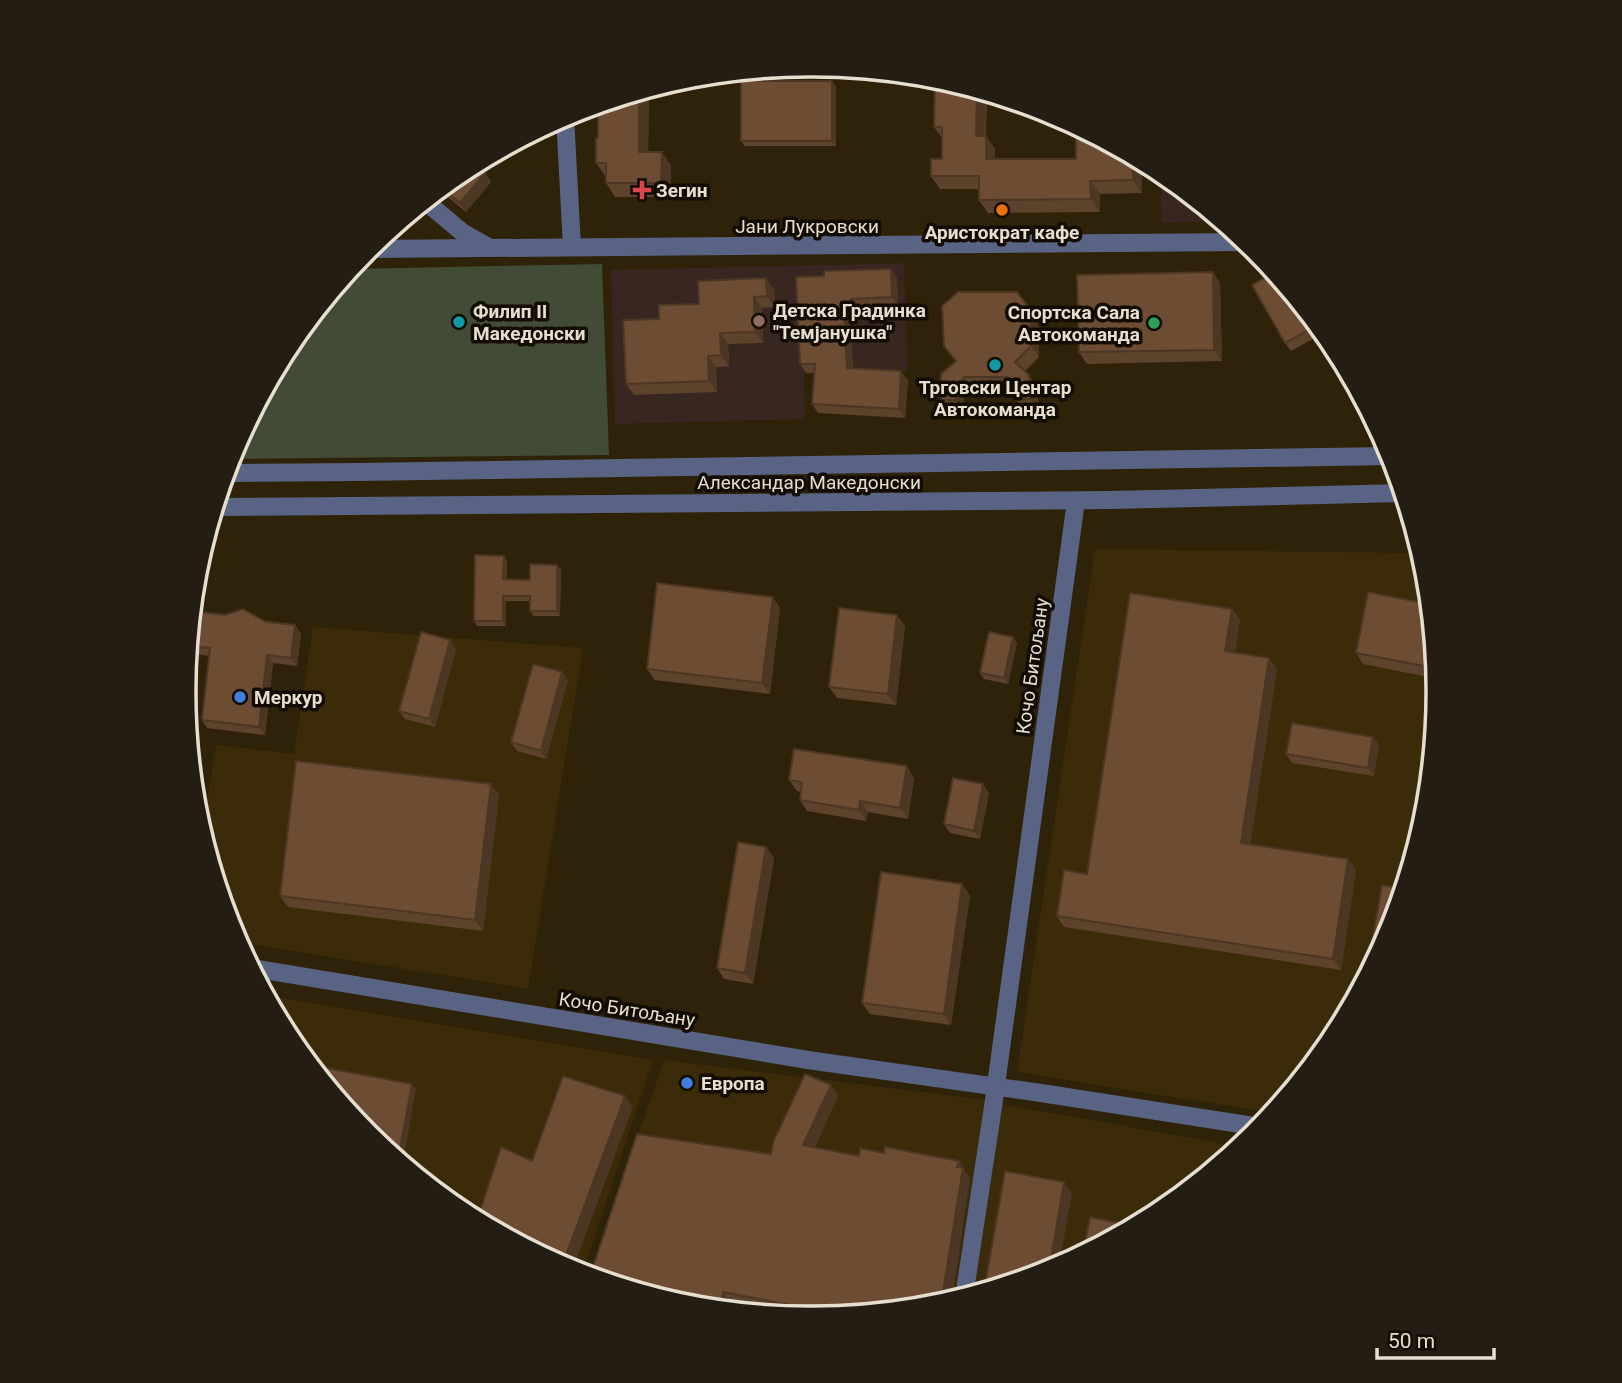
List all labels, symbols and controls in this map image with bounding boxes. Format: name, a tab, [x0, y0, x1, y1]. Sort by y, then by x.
place label: Зегин	[656, 179, 707, 202]
marker: Зегин	[634, 182, 650, 198]
marker: Аристократ кафе	[994, 202, 1010, 218]
street label: Јани Лукровски	[735, 215, 879, 238]
place label: Аристократ кафе	[925, 221, 1079, 244]
place label: Детска Градинка "Темјанушка"	[773, 299, 926, 344]
place label: Филип II Македонски	[473, 300, 585, 345]
place label: Спортска Сала Автокоманда	[1008, 301, 1140, 346]
marker: Детска Градинка "Темјанушка"	[751, 313, 767, 329]
marker: Филип II Македонски	[451, 314, 467, 330]
marker: Спортска Сала Автокоманда	[1146, 315, 1162, 331]
marker: Трговски Центар Автокоманда	[987, 357, 1003, 373]
place label: Трговски Центар Автокоманда	[919, 376, 1072, 421]
street label: Александар Македонски	[697, 471, 921, 494]
street label: Кочо Битољану	[1012, 596, 1053, 736]
place label: Меркур	[254, 686, 323, 709]
marker: Меркур	[232, 689, 248, 705]
street label: Кочо Битољану	[557, 987, 697, 1032]
place label: Европа	[701, 1072, 765, 1095]
marker: Европа	[679, 1075, 695, 1091]
scale bar	[1377, 1316, 1494, 1360]
text: 50 m	[1388, 1329, 1435, 1353]

